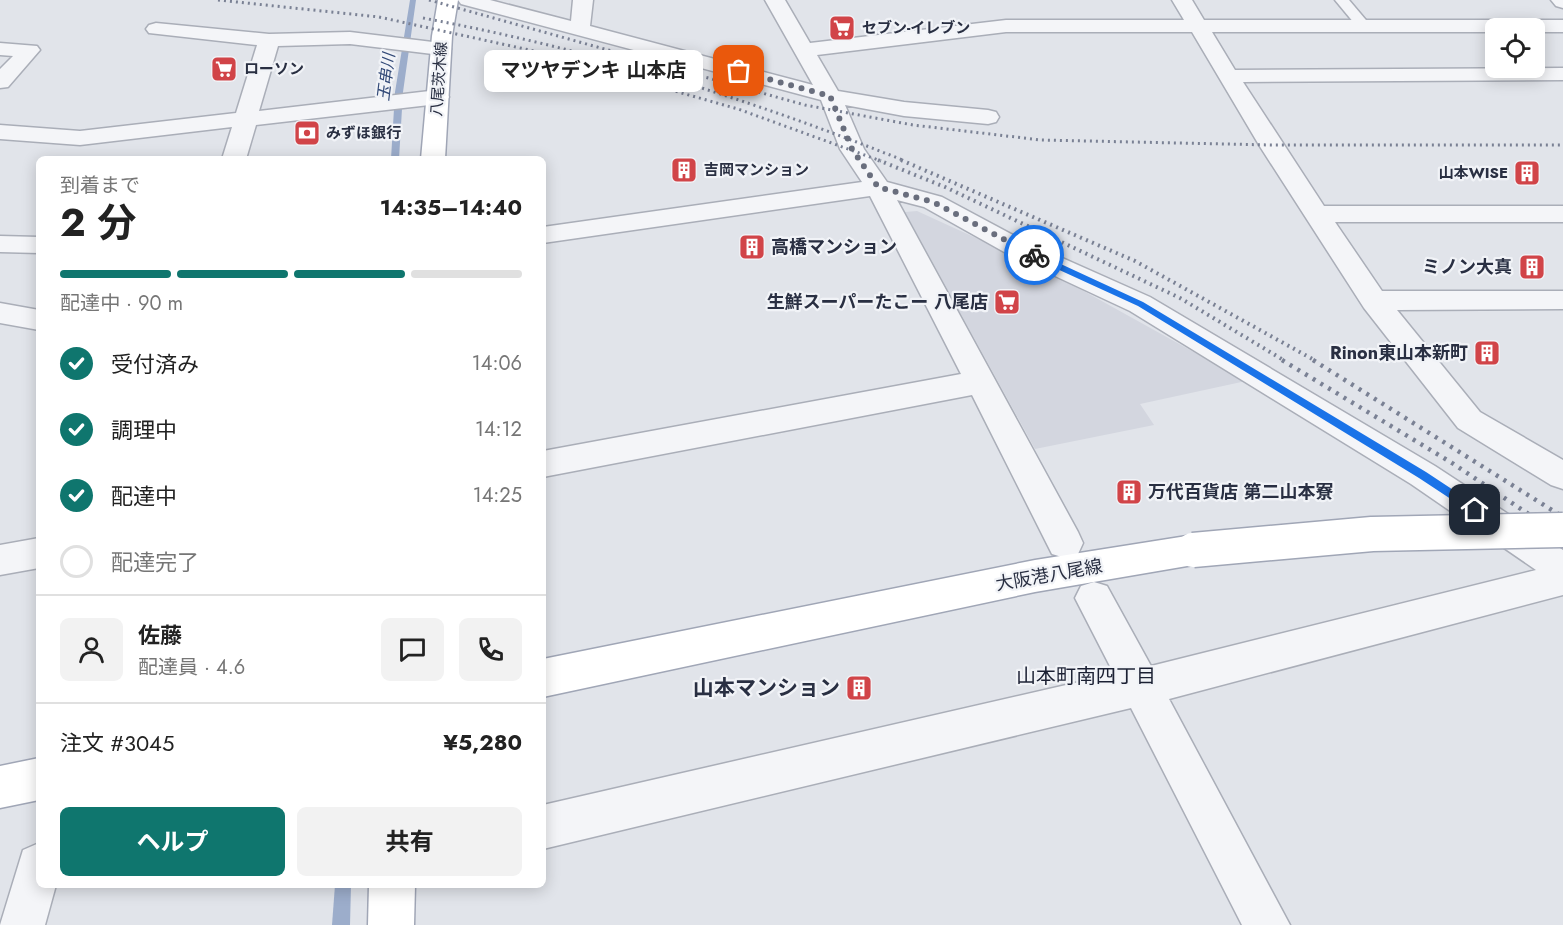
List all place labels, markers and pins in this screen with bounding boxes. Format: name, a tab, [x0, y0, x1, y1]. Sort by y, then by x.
supermarket icon: セブン-イレブン	[827, 13, 857, 43]
place label: セブン-イレブン	[862, 17, 970, 39]
pin	[713, 45, 764, 96]
callout: マツヤデンキ 山本店	[484, 50, 703, 92]
supermarket icon: ローソン	[209, 54, 239, 84]
place label: ローソン	[244, 58, 304, 80]
bank icon: みずほ銀行	[292, 118, 322, 148]
place label: みずほ銀行	[326, 122, 401, 144]
building icon: 吉岡マンション	[669, 155, 699, 185]
building icon: 山本WISE	[1512, 158, 1542, 188]
place label: 吉岡マンション	[704, 159, 809, 181]
place label: 山本WISE	[1439, 162, 1508, 184]
building icon: 高橋マンション	[737, 232, 767, 262]
place label: 高橋マンション	[771, 234, 897, 260]
building icon: ミノン大真	[1517, 252, 1547, 282]
place label: ミノン大真	[1422, 254, 1512, 280]
supermarket icon: 生鮮スーパーたこー 八尾店	[992, 287, 1022, 317]
place label: 生鮮スーパーたこー 八尾店	[767, 289, 988, 315]
building icon: Rinon東山本新町	[1472, 338, 1502, 368]
place label: Rinon東山本新町	[1330, 340, 1468, 366]
building icon: 万代百貨店 第二山本寮	[1114, 477, 1144, 507]
place label: 万代百貨店 第二山本寮	[1148, 479, 1333, 505]
pin	[1449, 484, 1500, 535]
place label: 山本マンション	[693, 673, 840, 703]
building icon: 山本マンション	[844, 673, 874, 703]

